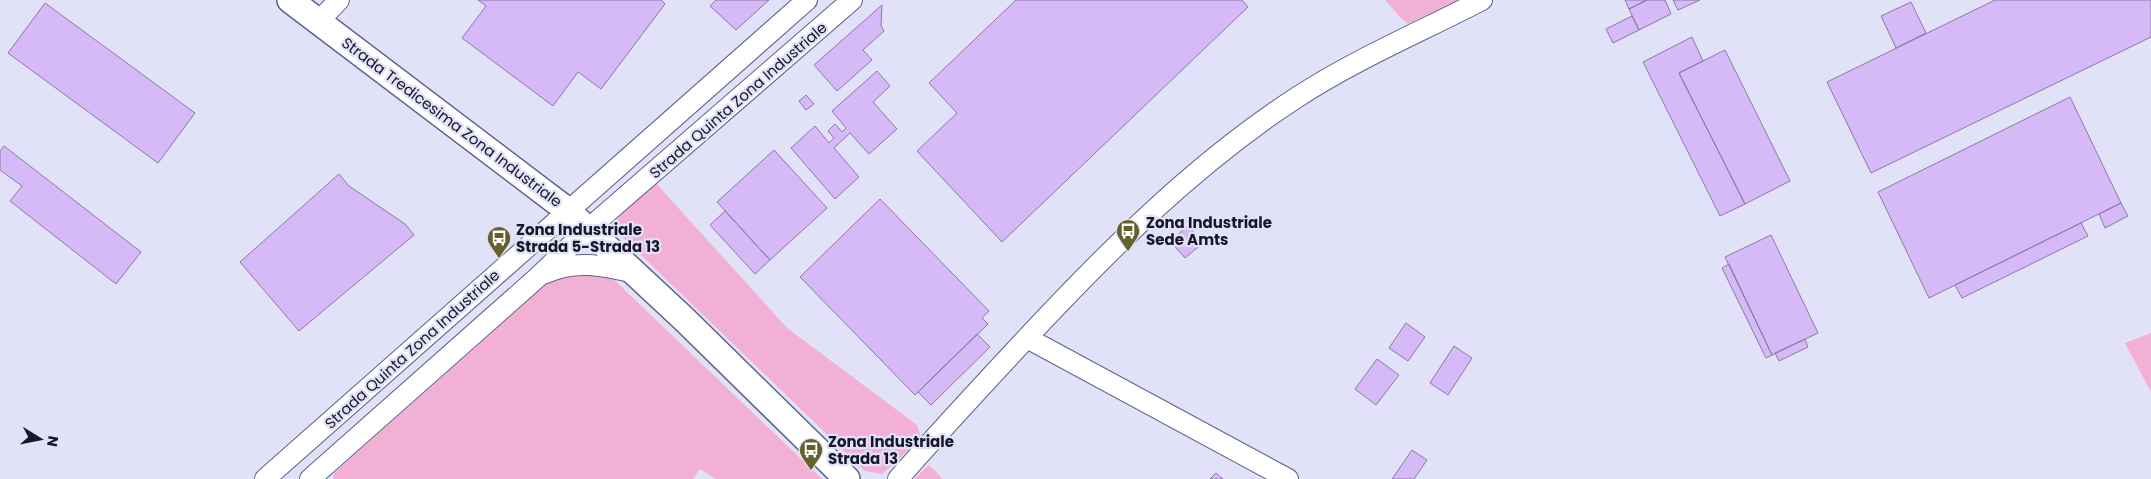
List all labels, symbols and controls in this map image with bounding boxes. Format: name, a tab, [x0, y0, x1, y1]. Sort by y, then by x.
street label: Strada Quinta Zona Industriale	[645, 17, 831, 183]
street label: Strada Tredicesima Zona Industriale	[338, 32, 566, 212]
place label: Zona Industriale Sede Amts	[1146, 212, 1272, 250]
bus stop icon: Zona Industriale Sede Amts	[1115, 218, 1141, 252]
place label: Zona Industriale Strada 5-Strada 13	[516, 219, 660, 257]
bus stop icon: Zona Industriale Strada 5-Strada 13	[486, 225, 512, 259]
street label: Strada Quinta Zona Industriale	[320, 265, 504, 433]
north arrow	[15, 414, 65, 464]
place label: Zona Industriale Strada 13	[828, 431, 954, 469]
text: N	[42, 434, 64, 448]
bus stop icon: Zona Industriale Strada 13	[798, 437, 824, 471]

